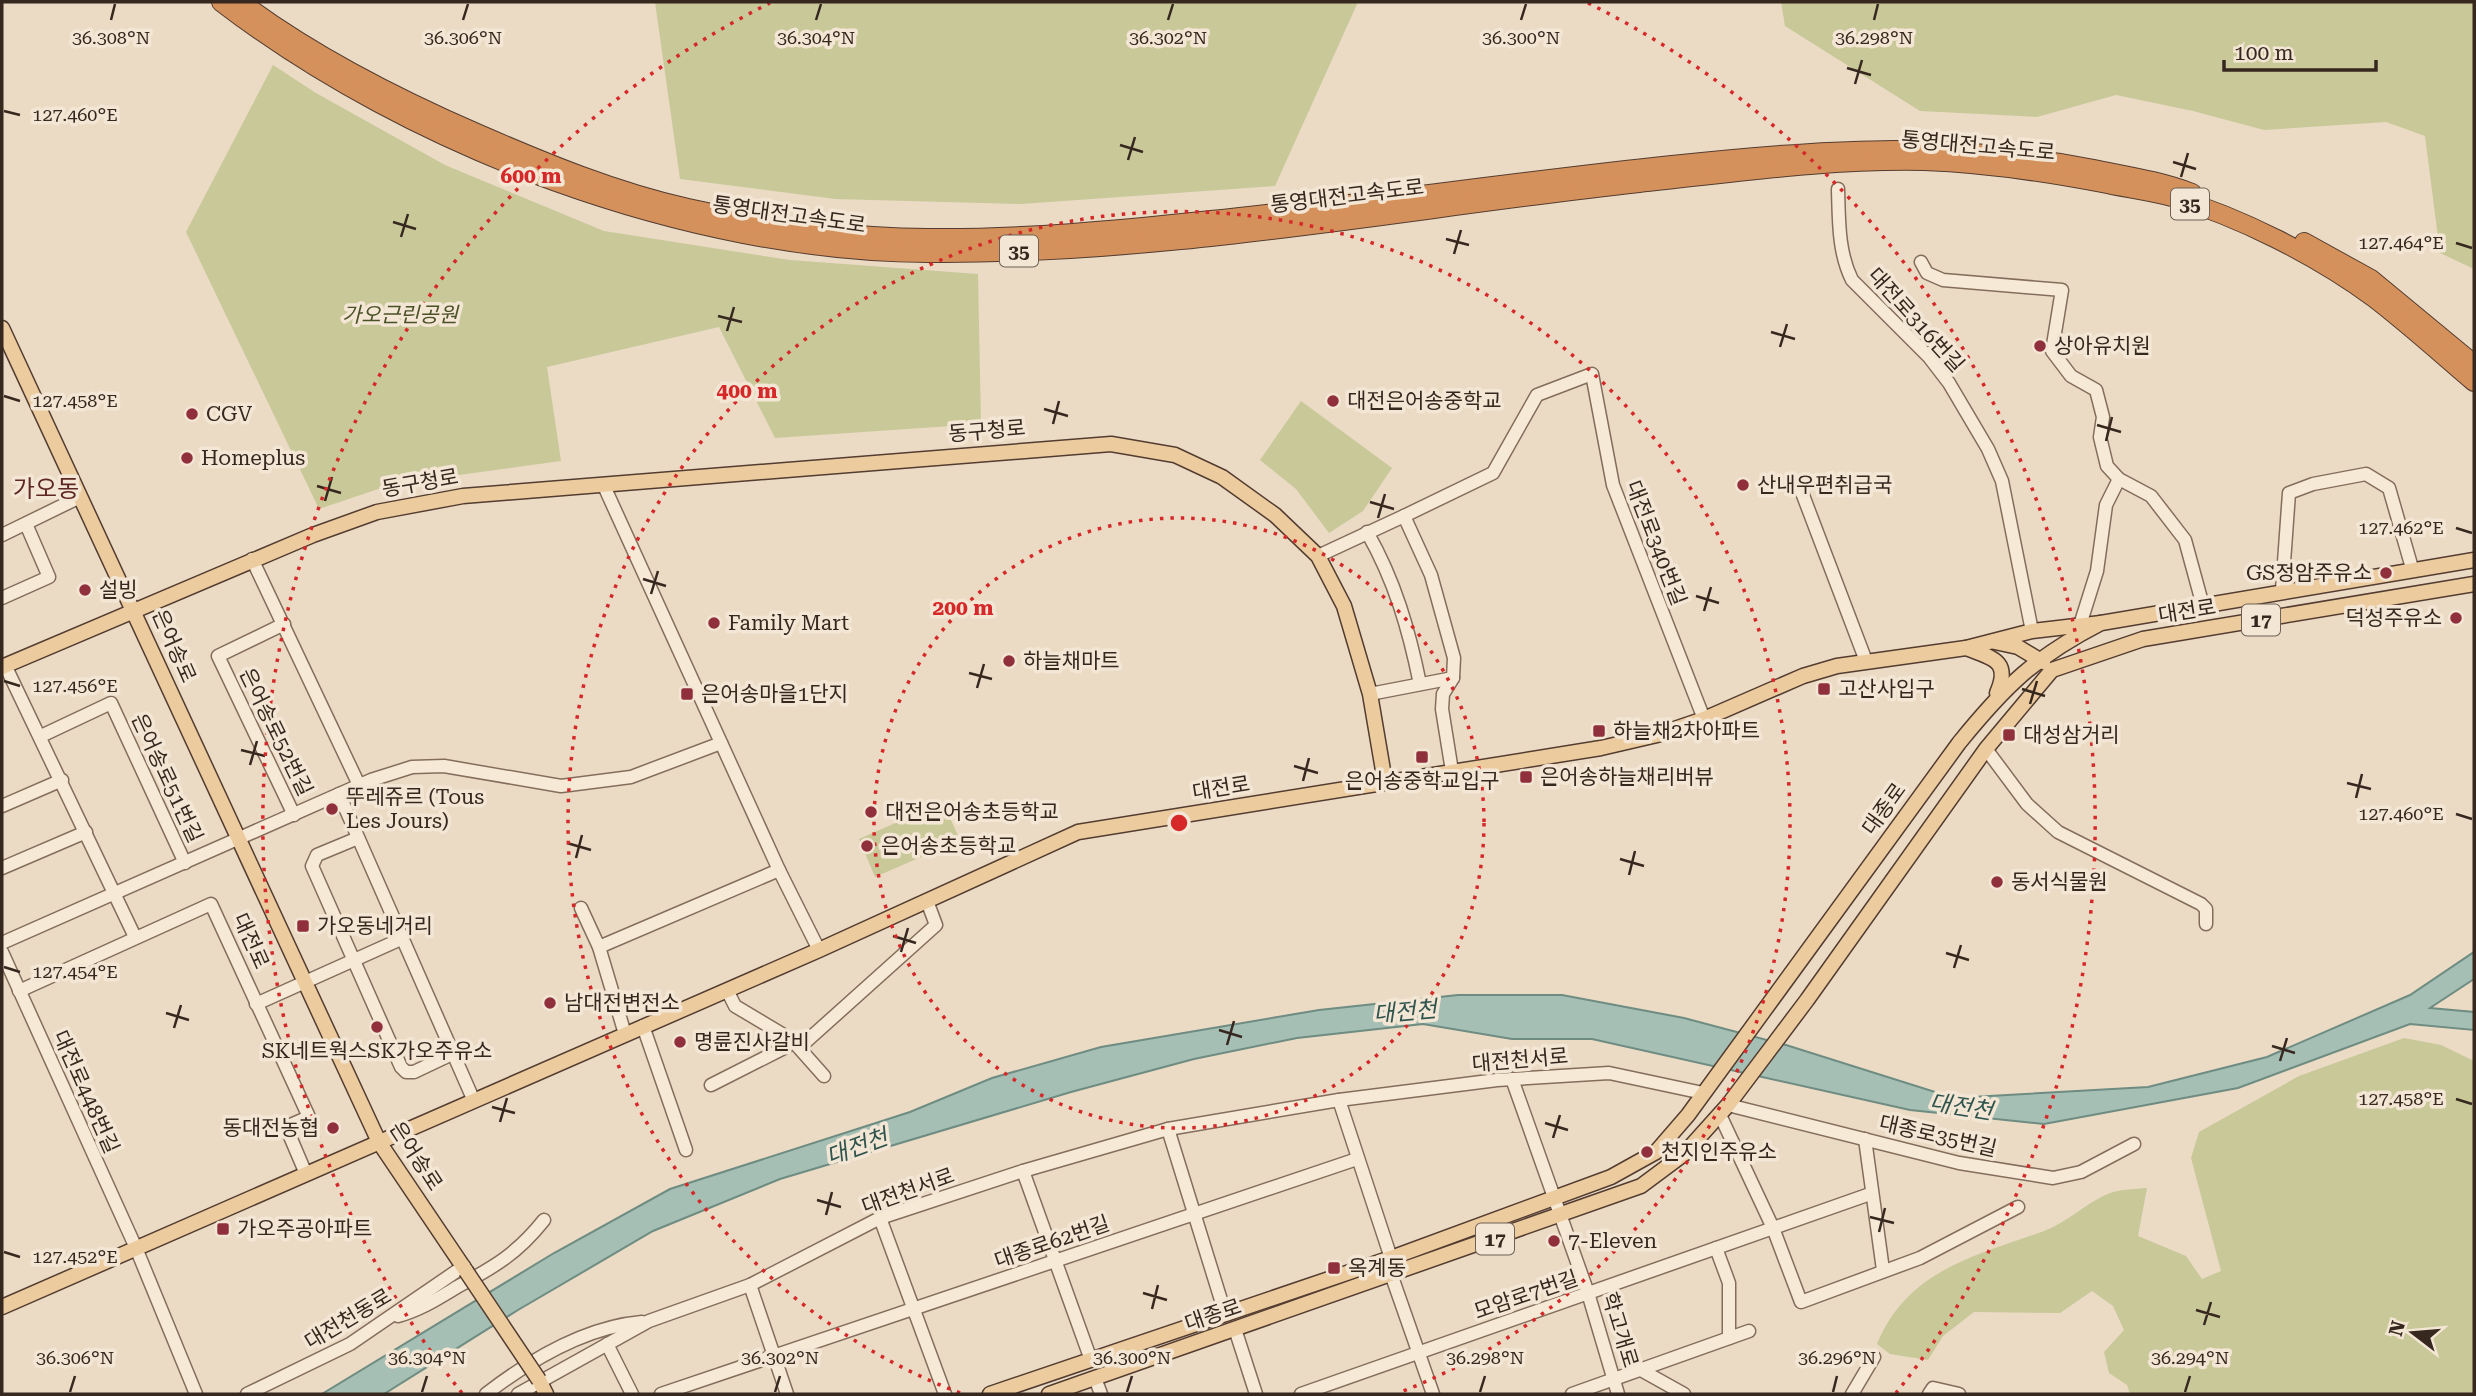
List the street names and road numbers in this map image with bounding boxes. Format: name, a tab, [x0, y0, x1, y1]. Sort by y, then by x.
street label: 통영대전고속도로	[1900, 127, 2056, 165]
street label: 통영대전고속도로	[1269, 175, 1425, 217]
road number: 35	[2171, 188, 2209, 220]
street label: 통영대전고속도로	[711, 192, 867, 238]
road number: 35	[1000, 235, 1038, 266]
street label: 대전로316번길	[1863, 263, 1969, 377]
street label: 동구청로	[947, 416, 1027, 446]
street label: 동구청로	[380, 464, 460, 502]
street label: 대전로340번길	[1621, 477, 1691, 609]
street label: 대전로	[2156, 595, 2218, 627]
road number: 17	[2242, 604, 2280, 636]
street label: 은어송로	[147, 606, 201, 686]
street label: 은어송로52번길	[235, 664, 317, 800]
street label: 은어송로51번길	[127, 710, 207, 846]
street label: 대전로	[1190, 772, 1252, 804]
street label: 대종로	[1857, 778, 1911, 840]
street label: 대전로	[228, 910, 274, 972]
street label: 대전로448번길	[48, 1027, 124, 1157]
street label: 대전천서로	[1471, 1044, 1569, 1076]
street label: 대종로35번길	[1877, 1111, 1999, 1161]
street label: 은어송로	[385, 1117, 447, 1195]
street label: 대전천서로	[859, 1163, 957, 1219]
street label: 대종로62번길	[991, 1211, 1113, 1273]
road number: 17	[1476, 1224, 1514, 1254]
street label: 모암로7번길	[1471, 1266, 1581, 1324]
street label: 대전천동로	[300, 1284, 396, 1354]
street label: 학고개로	[1597, 1290, 1643, 1370]
street label: 대종로	[1182, 1294, 1244, 1336]

